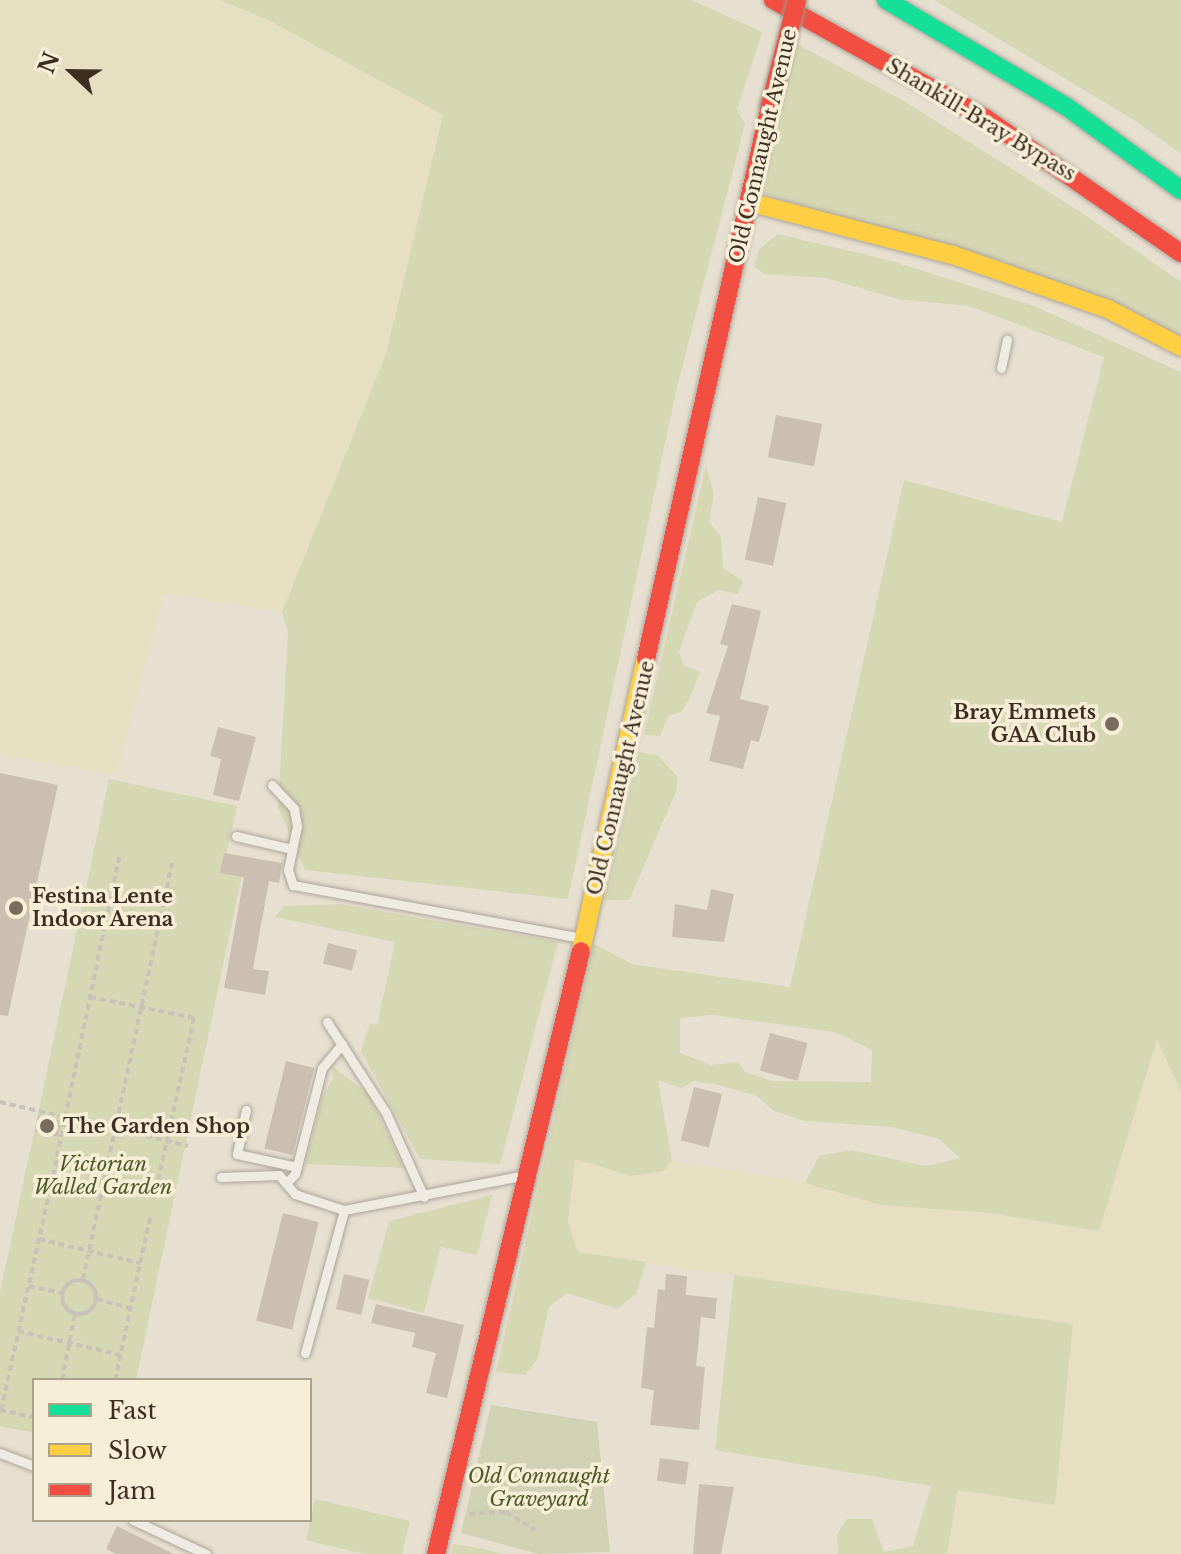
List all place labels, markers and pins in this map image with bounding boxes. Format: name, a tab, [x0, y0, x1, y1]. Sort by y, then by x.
place label: Bray Emmets GAA Club	[953, 700, 1096, 747]
marker: Bray Emmets GAA Club	[1103, 715, 1121, 733]
place label: Festina Lente Indoor Arena	[32, 884, 174, 931]
marker: Festina Lente Indoor Arena	[7, 899, 25, 917]
place label: The Garden Shop	[63, 1114, 250, 1138]
marker: The Garden Shop	[38, 1117, 56, 1135]

